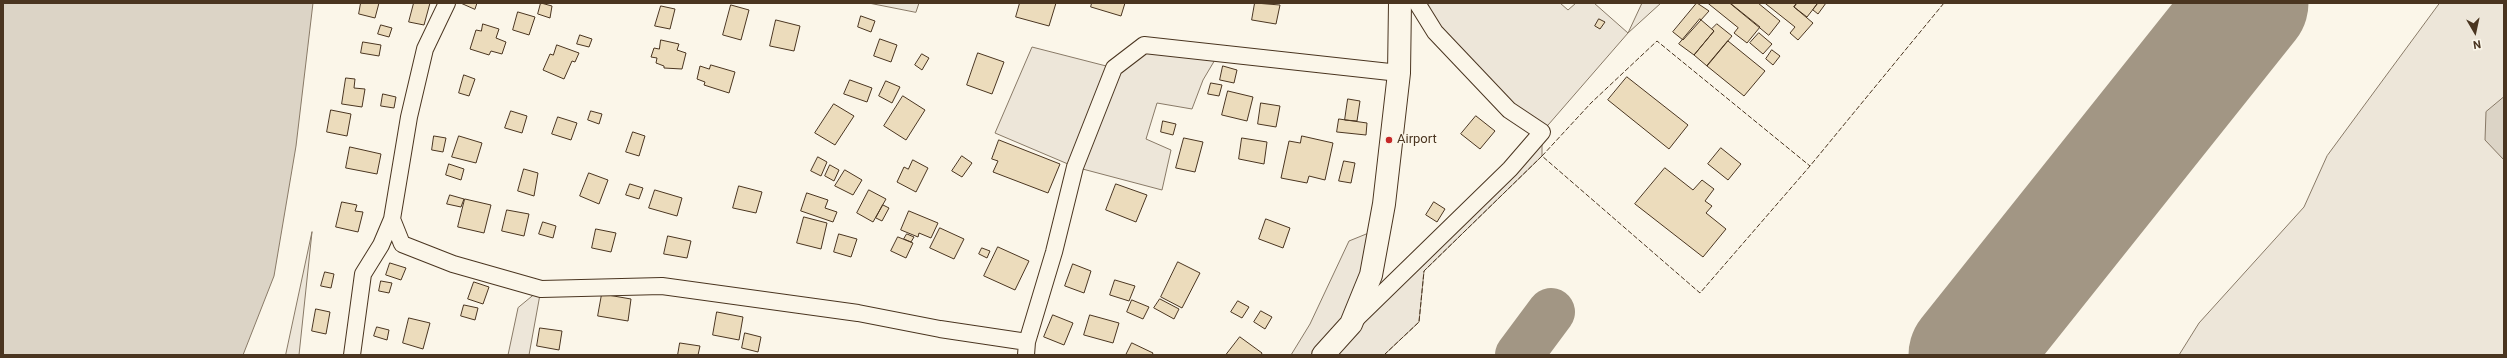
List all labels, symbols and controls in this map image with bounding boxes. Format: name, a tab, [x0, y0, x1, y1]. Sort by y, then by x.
north arrow	[2455, 12, 2495, 52]
text: N	[2472, 37, 2482, 51]
place label: Airport	[1397, 132, 1437, 148]
marker: Airport	[1384, 135, 1394, 145]

